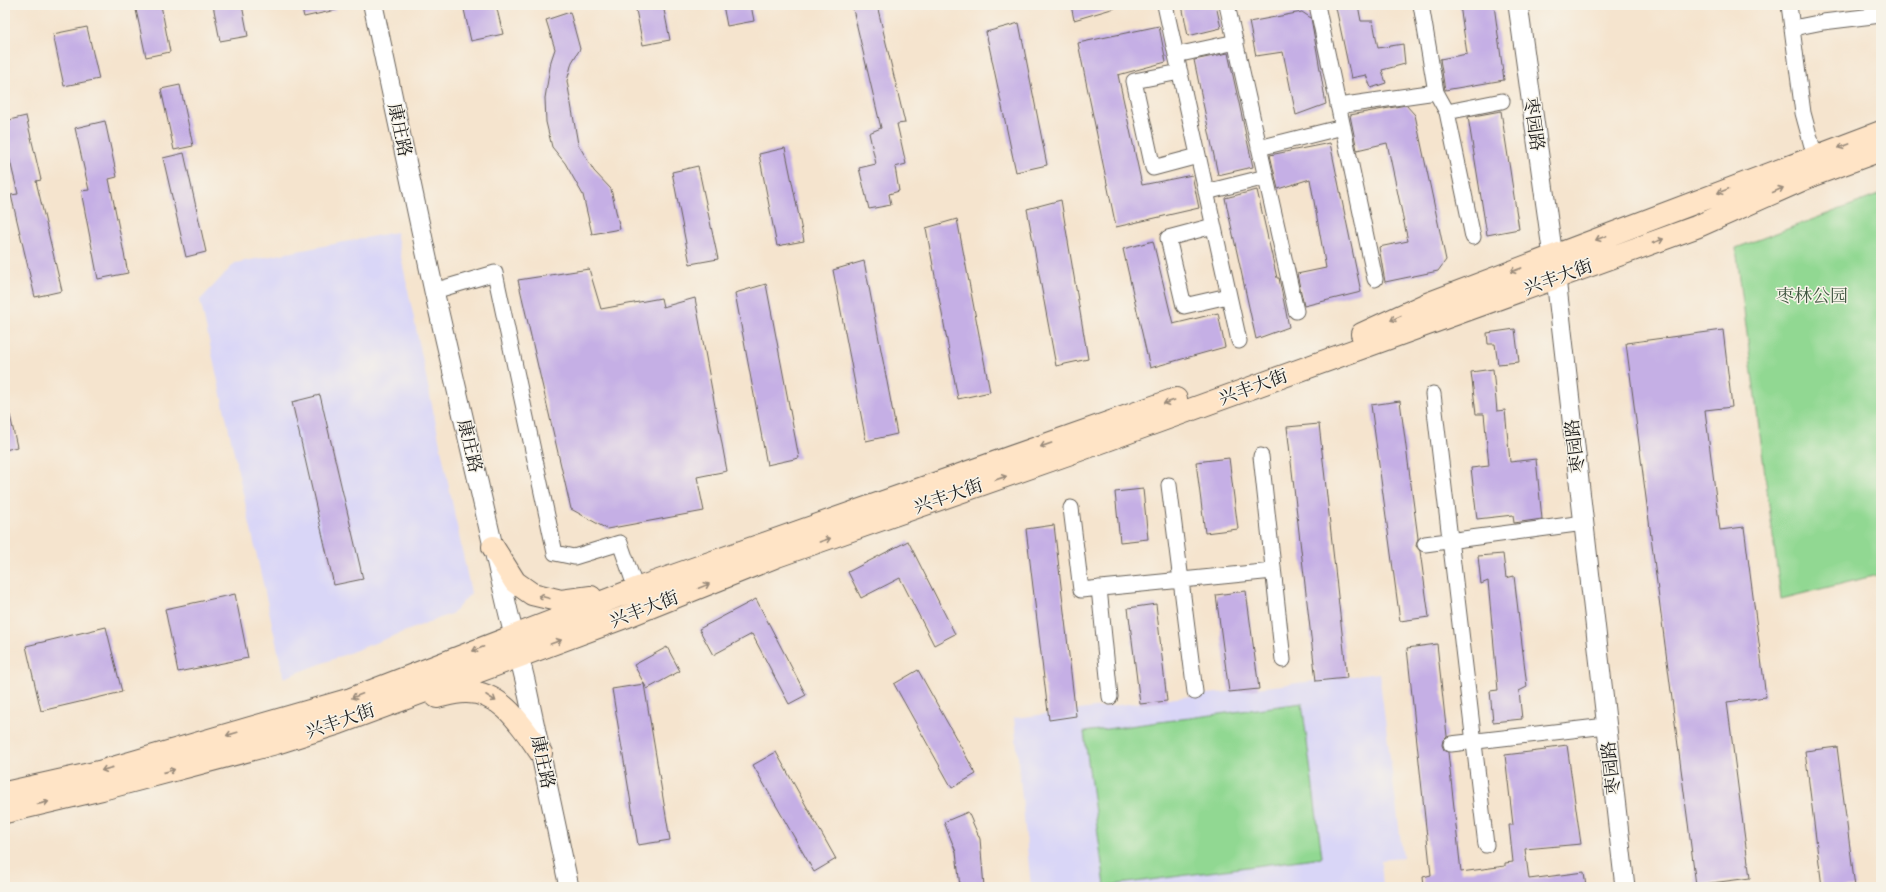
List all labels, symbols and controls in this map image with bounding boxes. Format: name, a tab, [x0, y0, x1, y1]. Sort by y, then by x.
street label: 枣园路	[1519, 96, 1550, 152]
street label: 康庄路	[384, 101, 417, 159]
one-way arrow	[1839, 142, 1851, 150]
one-way arrow	[1771, 186, 1783, 193]
one-way arrow	[1717, 188, 1729, 196]
one-way arrow	[1596, 234, 1608, 242]
one-way arrow	[1652, 236, 1664, 244]
street label: 兴丰大街	[1520, 253, 1596, 300]
one-way arrow	[1511, 267, 1523, 275]
park label: 枣林公园	[1776, 284, 1848, 307]
one-way arrow	[1390, 315, 1402, 322]
street label: 兴丰大街	[1215, 363, 1291, 410]
one-way arrow	[1163, 398, 1175, 406]
street label: 康庄路	[453, 417, 488, 475]
street label: 枣园路	[1560, 418, 1589, 474]
one-way arrow	[1040, 441, 1052, 449]
street label: 兴丰大街	[910, 473, 986, 518]
one-way arrow	[994, 474, 1007, 481]
one-way arrow	[819, 535, 831, 543]
one-way arrow	[697, 581, 709, 589]
street label: 兴丰大街	[606, 585, 682, 632]
one-way arrow	[538, 592, 551, 600]
one-way arrow	[550, 638, 562, 646]
one-way arrow	[472, 646, 484, 654]
one-way arrow	[351, 693, 363, 701]
one-way arrow	[486, 694, 497, 703]
street label: 兴丰大街	[302, 698, 378, 743]
one-way arrow	[226, 731, 239, 738]
street label: 康庄路	[527, 733, 560, 791]
street label: 枣园路	[1596, 740, 1625, 796]
one-way arrow	[101, 766, 114, 774]
one-way arrow	[162, 767, 175, 775]
one-way arrow	[36, 799, 49, 806]

